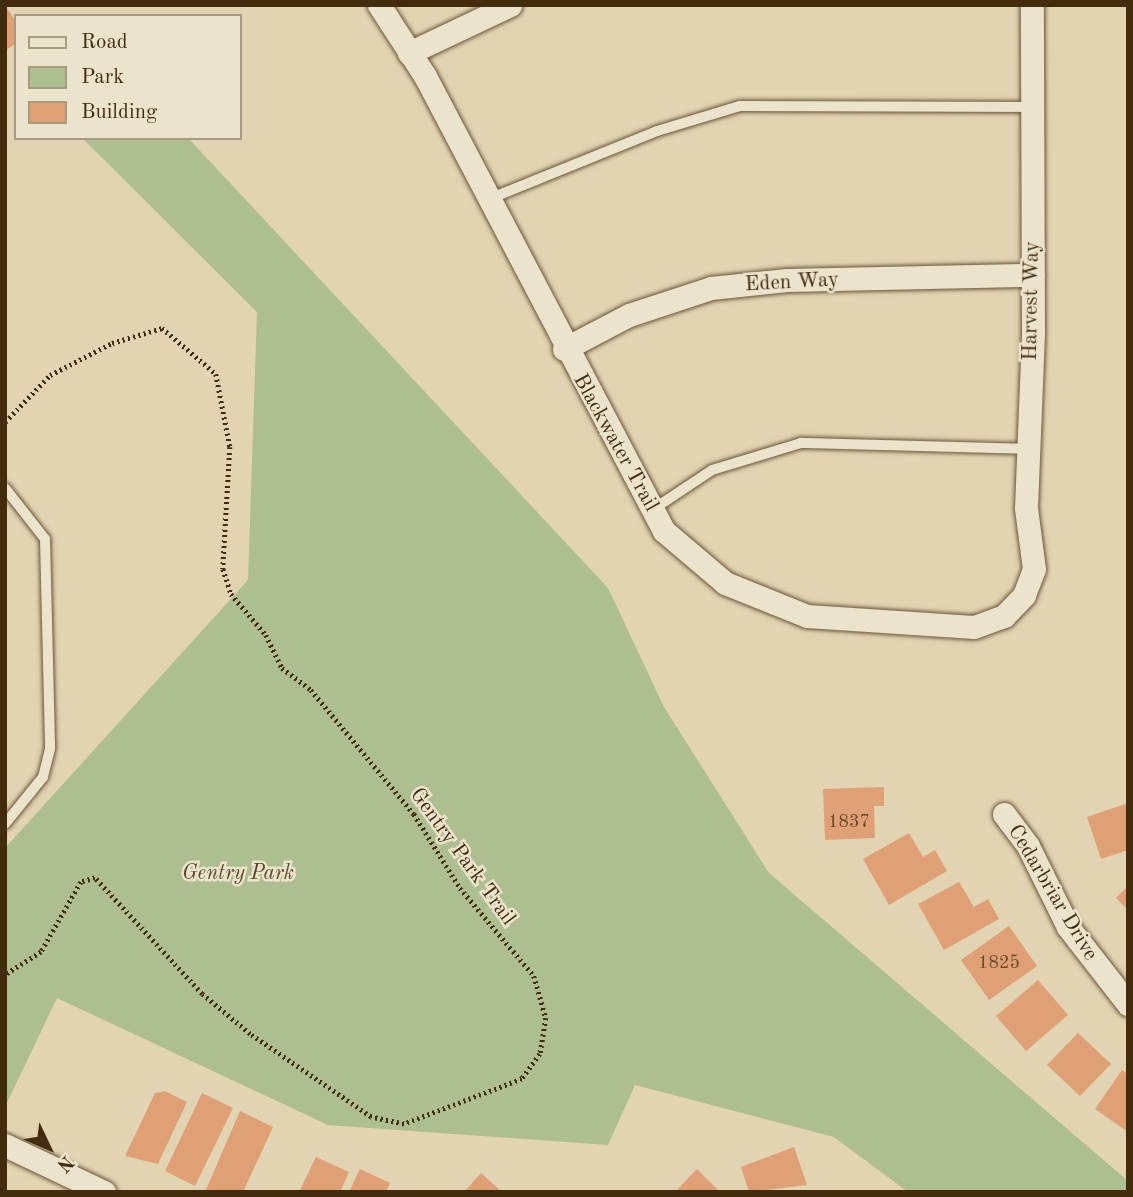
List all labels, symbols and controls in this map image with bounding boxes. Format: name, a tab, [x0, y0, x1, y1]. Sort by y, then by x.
legend	[14, 14, 242, 140]
text: Road	[81, 32, 128, 53]
text: Park	[81, 67, 124, 88]
text: Building	[81, 102, 157, 123]
street label: Harvest Way	[1018, 241, 1046, 361]
street label: Eden Way	[744, 268, 840, 298]
street label: Blackwater Trail	[567, 370, 663, 516]
street label: Gentry Park Trail	[404, 783, 520, 931]
house number: 1837	[828, 811, 870, 833]
street label: Cedarbriar Drive	[1002, 821, 1102, 965]
park label: Gentry Park	[182, 861, 294, 887]
house number: 1825	[978, 952, 1020, 974]
north arrow	[14, 1113, 84, 1183]
text: N	[53, 1151, 76, 1175]

